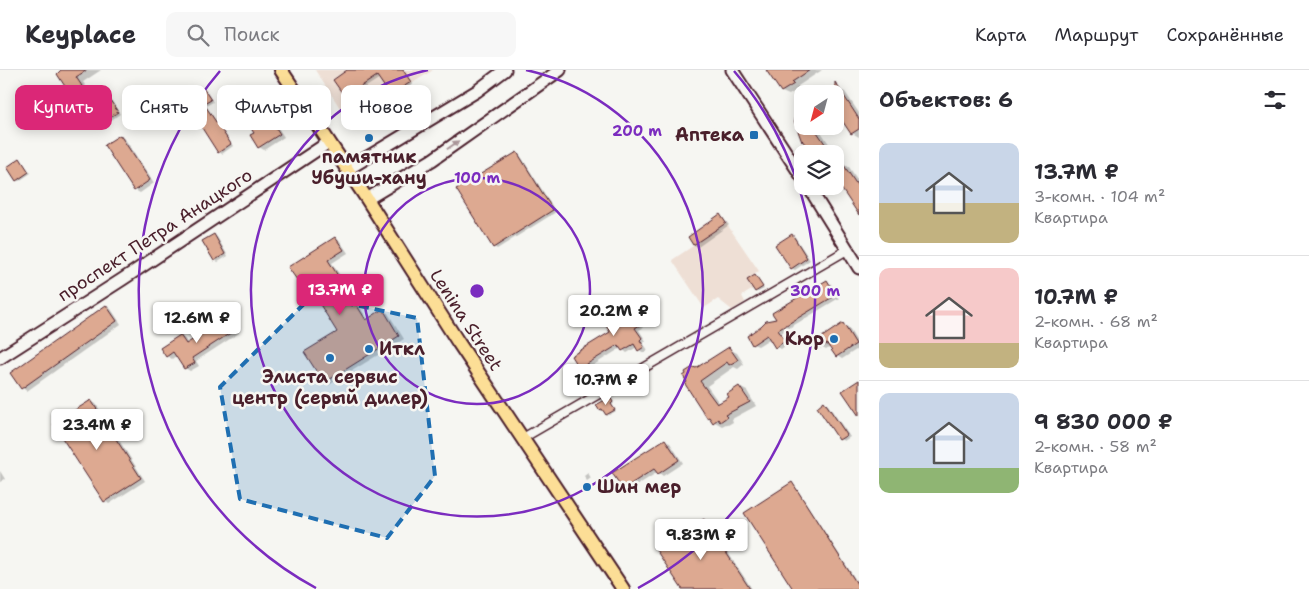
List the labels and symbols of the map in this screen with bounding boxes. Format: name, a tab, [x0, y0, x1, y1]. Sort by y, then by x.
north arrow	[794, 85, 844, 135]
text: 200 m	[612, 121, 662, 141]
place label: Аптека	[675, 123, 745, 147]
marker: Аптека	[748, 129, 760, 141]
marker: памятник Убуши-хану	[363, 132, 375, 144]
one-way arrow	[446, 140, 460, 150]
place label: памятник Убуши-хану	[311, 145, 427, 190]
street label: проспект Петра Анацкого	[53, 163, 257, 307]
text: 100 m	[454, 168, 500, 188]
street label: Lenina Street	[424, 265, 508, 375]
pin: 13.7M ₽	[294, 274, 386, 316]
text: 300 m	[790, 281, 840, 301]
centre of rings	[468, 282, 486, 300]
pin: 20.2M ₽	[568, 294, 660, 337]
pin: 12.6M ₽	[151, 302, 243, 344]
place label: Кюр	[785, 327, 824, 351]
marker: Кюр	[828, 333, 840, 345]
place label: Иткл	[379, 337, 425, 361]
marker: Иткл	[363, 343, 375, 355]
marker: Элиста сервис центр (серый дилер)	[324, 352, 336, 364]
pin: 10.7M ₽	[560, 364, 652, 406]
place label: Элиста сервис центр (серый дилер)	[232, 365, 428, 410]
pin: 23.4M ₽	[51, 408, 143, 451]
place label: Шин мер	[597, 475, 681, 499]
marker: Шин мер	[581, 481, 593, 493]
pin: 9.83M ₽	[655, 518, 747, 561]

